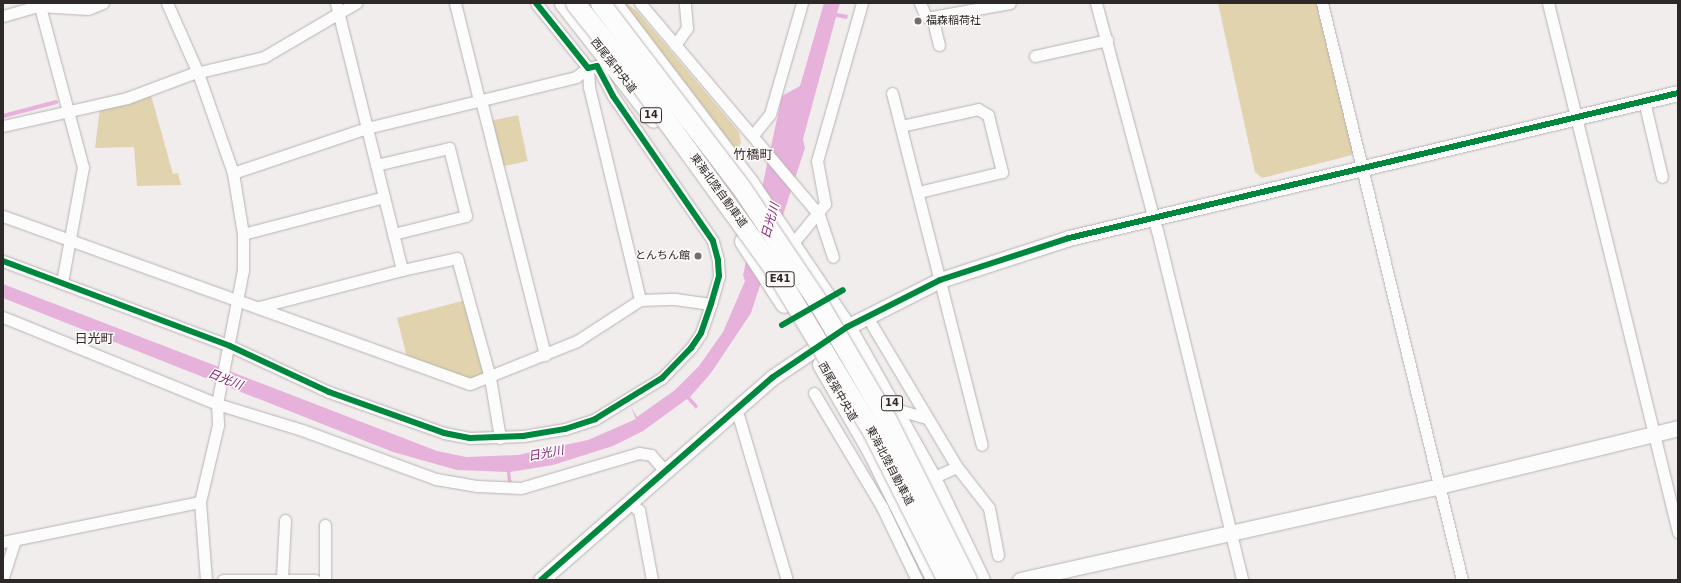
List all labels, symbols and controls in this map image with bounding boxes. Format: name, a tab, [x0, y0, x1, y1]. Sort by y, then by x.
place label: 福森稲荷社	[926, 14, 981, 28]
marker: 福森稲荷社	[913, 16, 923, 26]
street label: 西尾張中央道	[587, 36, 639, 96]
road number: 14	[640, 107, 662, 123]
district label: 竹橋町	[734, 147, 772, 163]
street label: 東海北陸自動車道	[687, 152, 749, 230]
water label: 日光川	[759, 202, 783, 240]
place label: とんちん館	[635, 249, 690, 263]
marker: とんちん館	[693, 251, 703, 261]
road number: E41	[765, 271, 795, 287]
district label: 日光町	[75, 331, 113, 347]
street label: 西尾張中央道	[815, 360, 859, 424]
water label: 日光川	[206, 367, 244, 393]
road number: 14	[881, 395, 903, 411]
street label: 東海北陸自動車道	[863, 424, 915, 508]
water label: 日光川	[527, 443, 565, 465]

